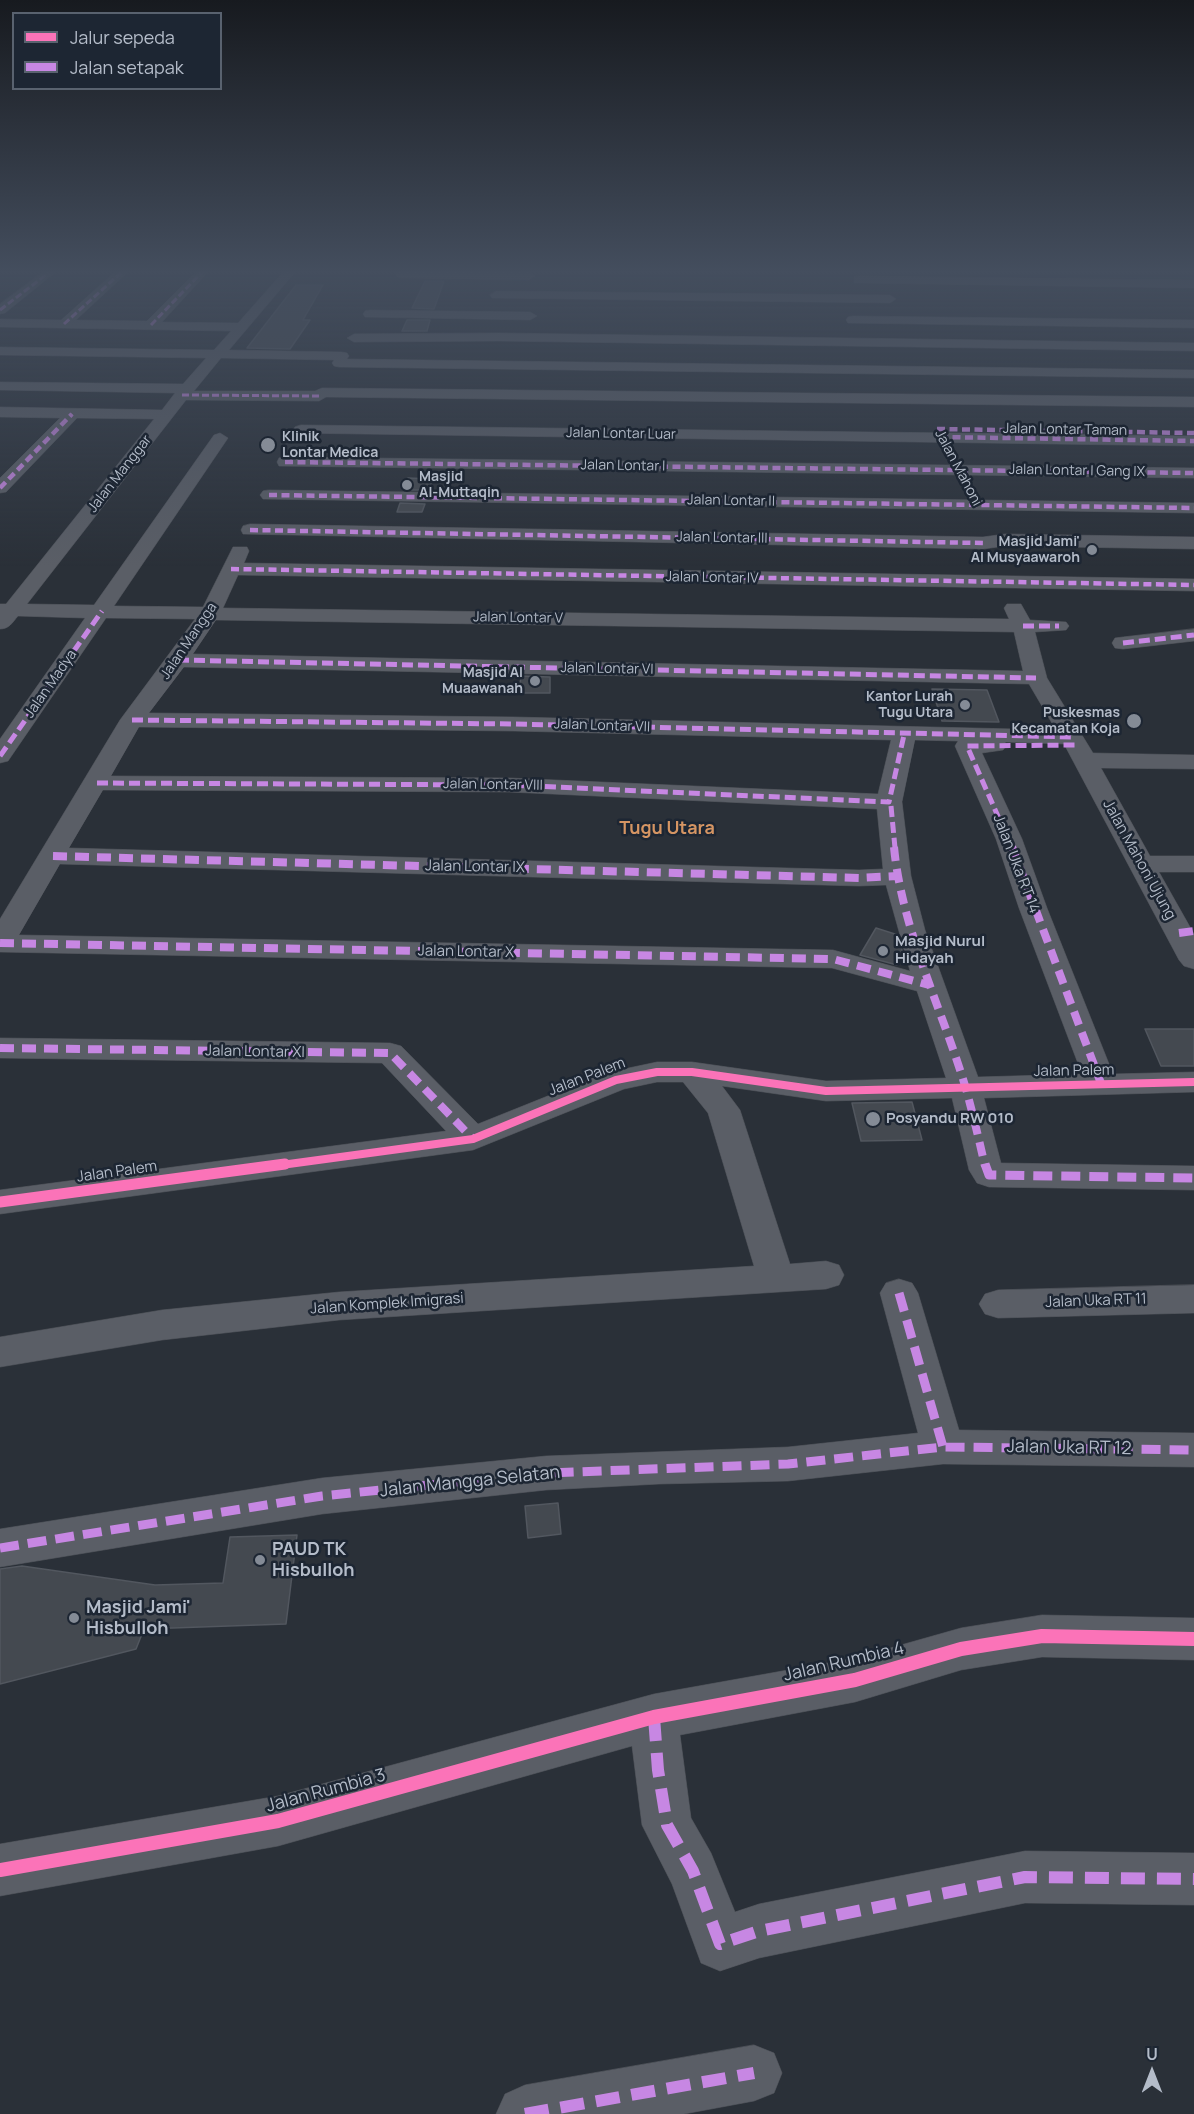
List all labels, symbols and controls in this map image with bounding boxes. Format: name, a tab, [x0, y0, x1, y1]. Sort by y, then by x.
legend	[12, 12, 222, 90]
text: Jalur sepeda	[70, 25, 175, 49]
text: Jalan setapak	[70, 55, 184, 79]
street label: Jalan Lontar Taman	[1003, 421, 1127, 439]
street label: Jalan Lontar Luar	[566, 425, 676, 443]
street label: Jalan Mahoni	[931, 427, 985, 509]
place label: Klinik Lontar Medica	[282, 429, 378, 461]
street label: Jalan Manggar	[85, 432, 155, 516]
marker: Klinik Lontar Medica	[259, 436, 277, 454]
street label: Jalan Lontar I	[581, 457, 665, 475]
street label: Jalan Lontar I Gang IX	[1009, 461, 1145, 481]
place label: Masjid Al-Muttaqin	[419, 469, 500, 502]
marker: Masjid Al-Muttaqin	[400, 478, 414, 492]
street label: Jalan Lontar II	[687, 492, 775, 510]
street label: Jalan Lontar III	[676, 529, 768, 547]
place label: Masjid Jami' Al Musyaawaroh	[971, 534, 1080, 566]
marker: Masjid Jami' Al Musyaawaroh	[1085, 543, 1099, 557]
street label: Jalan Lontar IV	[665, 569, 759, 587]
street label: Jalan Mangga	[157, 600, 221, 682]
street label: Jalan Lontar V	[473, 609, 563, 627]
street label: Jalan Madya	[21, 647, 81, 721]
street label: Jalan Lontar VI	[560, 660, 654, 678]
place label: Masjid Al Muaawanah	[442, 665, 523, 698]
marker: Masjid Al Muaawanah	[528, 674, 542, 688]
place label: Kantor Lurah Tugu Utara	[866, 689, 953, 722]
marker: Kantor Lurah Tugu Utara	[958, 698, 972, 712]
place label: Puskesmas Kecamatan Koja	[1011, 705, 1120, 738]
marker: Puskesmas Kecamatan Koja	[1125, 712, 1143, 730]
street label: Jalan Lontar VII	[554, 716, 650, 736]
street label: Jalan Lontar VIII	[443, 776, 543, 794]
street label: Jalan Mahoni Ujung	[1099, 797, 1179, 923]
street label: Jalan Uka RT 14	[989, 812, 1043, 916]
district label: Tugu Utara	[619, 818, 715, 840]
street label: Jalan Lontar IX	[425, 857, 525, 877]
place label: Masjid Nurul Hidayah	[895, 933, 985, 968]
street label: Jalan Lontar X	[418, 942, 514, 962]
marker: Masjid Nurul Hidayah	[876, 944, 890, 958]
street label: Jalan Lontar XI	[205, 1042, 305, 1062]
street label: Jalan Palem	[546, 1054, 628, 1100]
street label: Jalan Palem	[1033, 1061, 1115, 1081]
marker: Posyandu RW 010	[864, 1110, 882, 1128]
place label: Posyandu RW 010	[886, 1110, 1014, 1128]
street label: Jalan Palem	[76, 1157, 158, 1187]
street label: Jalan Komplek Imigrasi	[310, 1290, 464, 1318]
street label: Jalan Uka RT 11	[1045, 1290, 1147, 1312]
street label: Jalan Uka RT 12	[1006, 1436, 1132, 1460]
street label: Jalan Mangga Selatan	[379, 1462, 561, 1502]
place label: PAUD TK Hisbulloh	[272, 1539, 355, 1582]
marker: PAUD TK Hisbulloh	[253, 1553, 267, 1567]
place label: Masjid Jami' Hisbulloh	[86, 1597, 191, 1640]
marker: Masjid Jami' Hisbulloh	[67, 1611, 81, 1625]
street label: Jalan Rumbia 4	[782, 1638, 906, 1686]
street label: Jalan Rumbia 3	[264, 1765, 388, 1817]
north arrow	[1122, 2042, 1182, 2102]
text: U	[1146, 2043, 1158, 2065]

